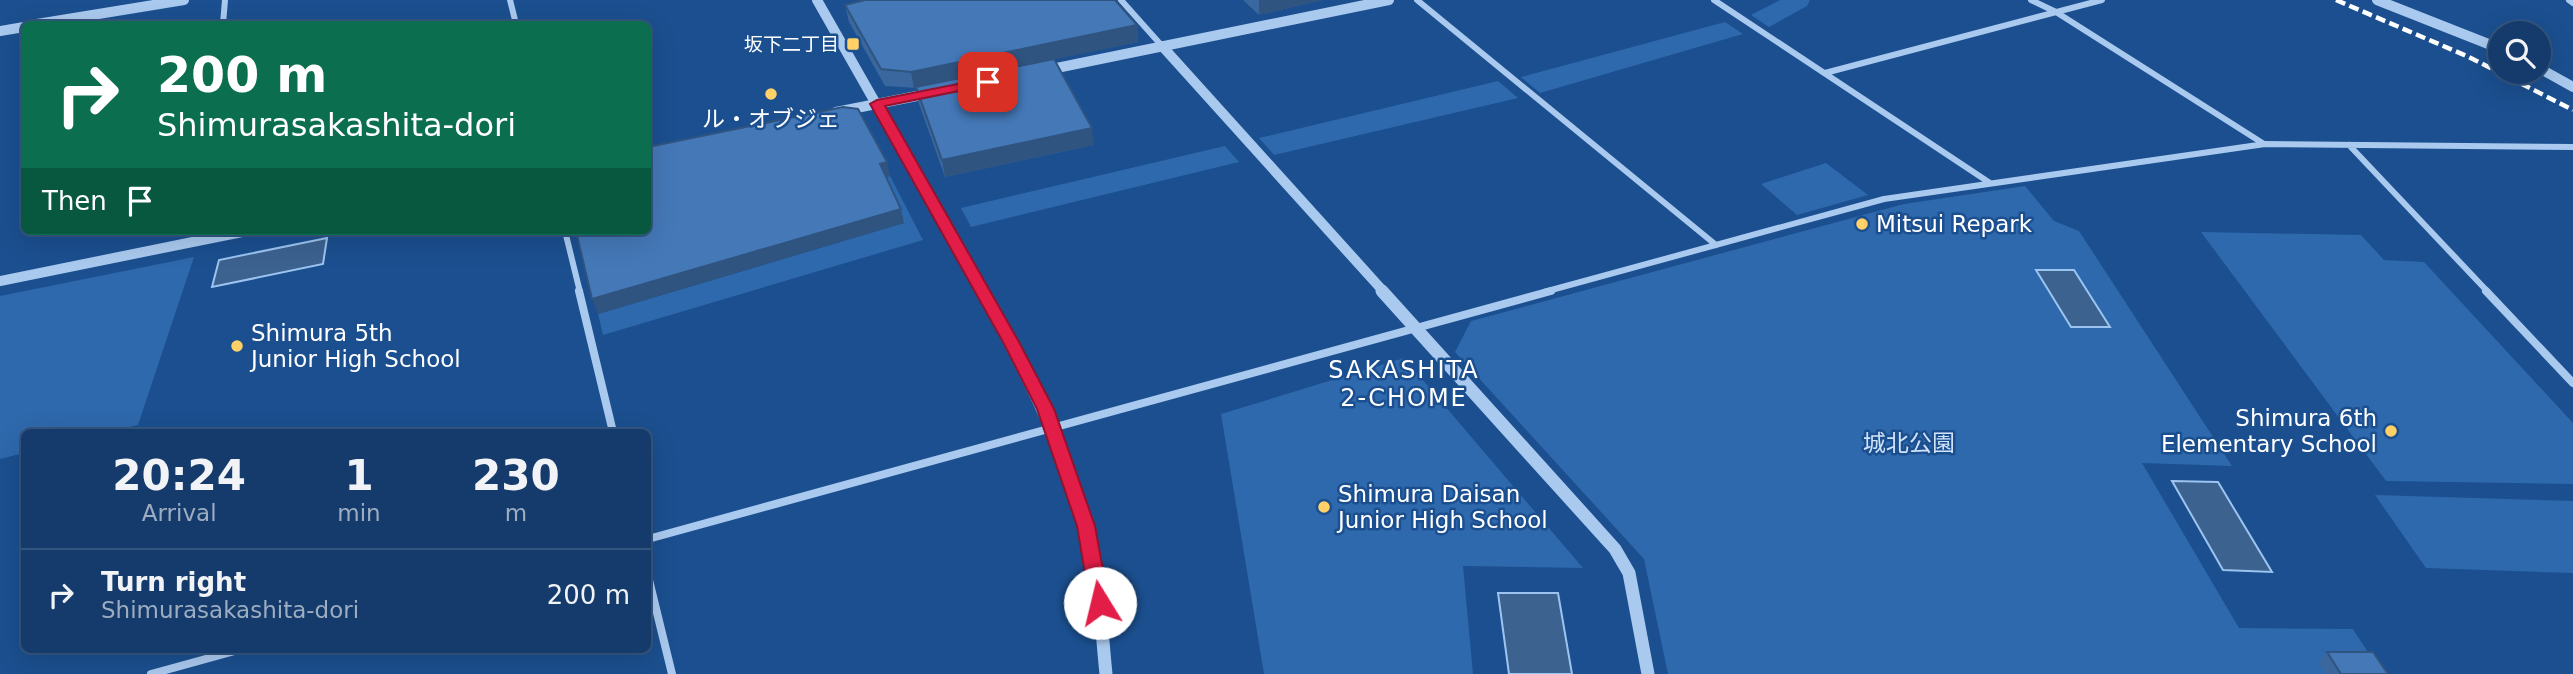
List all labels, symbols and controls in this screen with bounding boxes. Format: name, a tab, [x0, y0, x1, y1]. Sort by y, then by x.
map controls	[2488, 21, 2551, 84]
button: search	[2488, 21, 2551, 84]
place label: 坂下二丁目	[744, 33, 839, 55]
marker: 坂下二丁目	[845, 36, 861, 52]
text: 200 m	[157, 47, 327, 104]
icon: right	[42, 49, 133, 140]
pin	[958, 52, 1018, 112]
icon: arrive	[969, 63, 1007, 101]
marker: ル・オブジェ	[763, 86, 779, 102]
text: Shimurasakashita-dori	[157, 106, 516, 144]
place label: ル・オブジェ	[702, 106, 840, 132]
icon: arrive	[121, 182, 159, 220]
text: Then	[42, 186, 107, 216]
place label: Mitsui Repark	[1876, 211, 2033, 237]
marker: Mitsui Repark	[1854, 216, 1870, 232]
place label: Shimura 5th Junior High School	[249, 320, 461, 372]
marker: Shimura 5th Junior High School	[229, 338, 245, 354]
district label: SAKASHITA 2-CHOME	[1328, 356, 1480, 412]
place label: Shimura 6th Elementary School	[2161, 405, 2377, 457]
marker: Shimura 6th Elementary School	[2383, 423, 2399, 439]
park label: 城北公園	[1863, 430, 1955, 456]
text: 20:24	[112, 451, 246, 500]
text: 1	[344, 451, 374, 500]
text: 230	[472, 451, 560, 500]
place label: Shimura Daisan Junior High School	[1336, 481, 1548, 533]
marker: Shimura Daisan Junior High School	[1316, 499, 1332, 515]
text: Arrival	[142, 500, 217, 526]
text: min	[337, 500, 381, 526]
text: m	[505, 500, 527, 526]
position arrow	[1063, 566, 1137, 640]
text: Turn right	[101, 567, 246, 597]
icon: right	[42, 576, 80, 614]
text: 200 m	[547, 580, 630, 610]
text: Shimurasakashita-dori	[101, 597, 359, 623]

